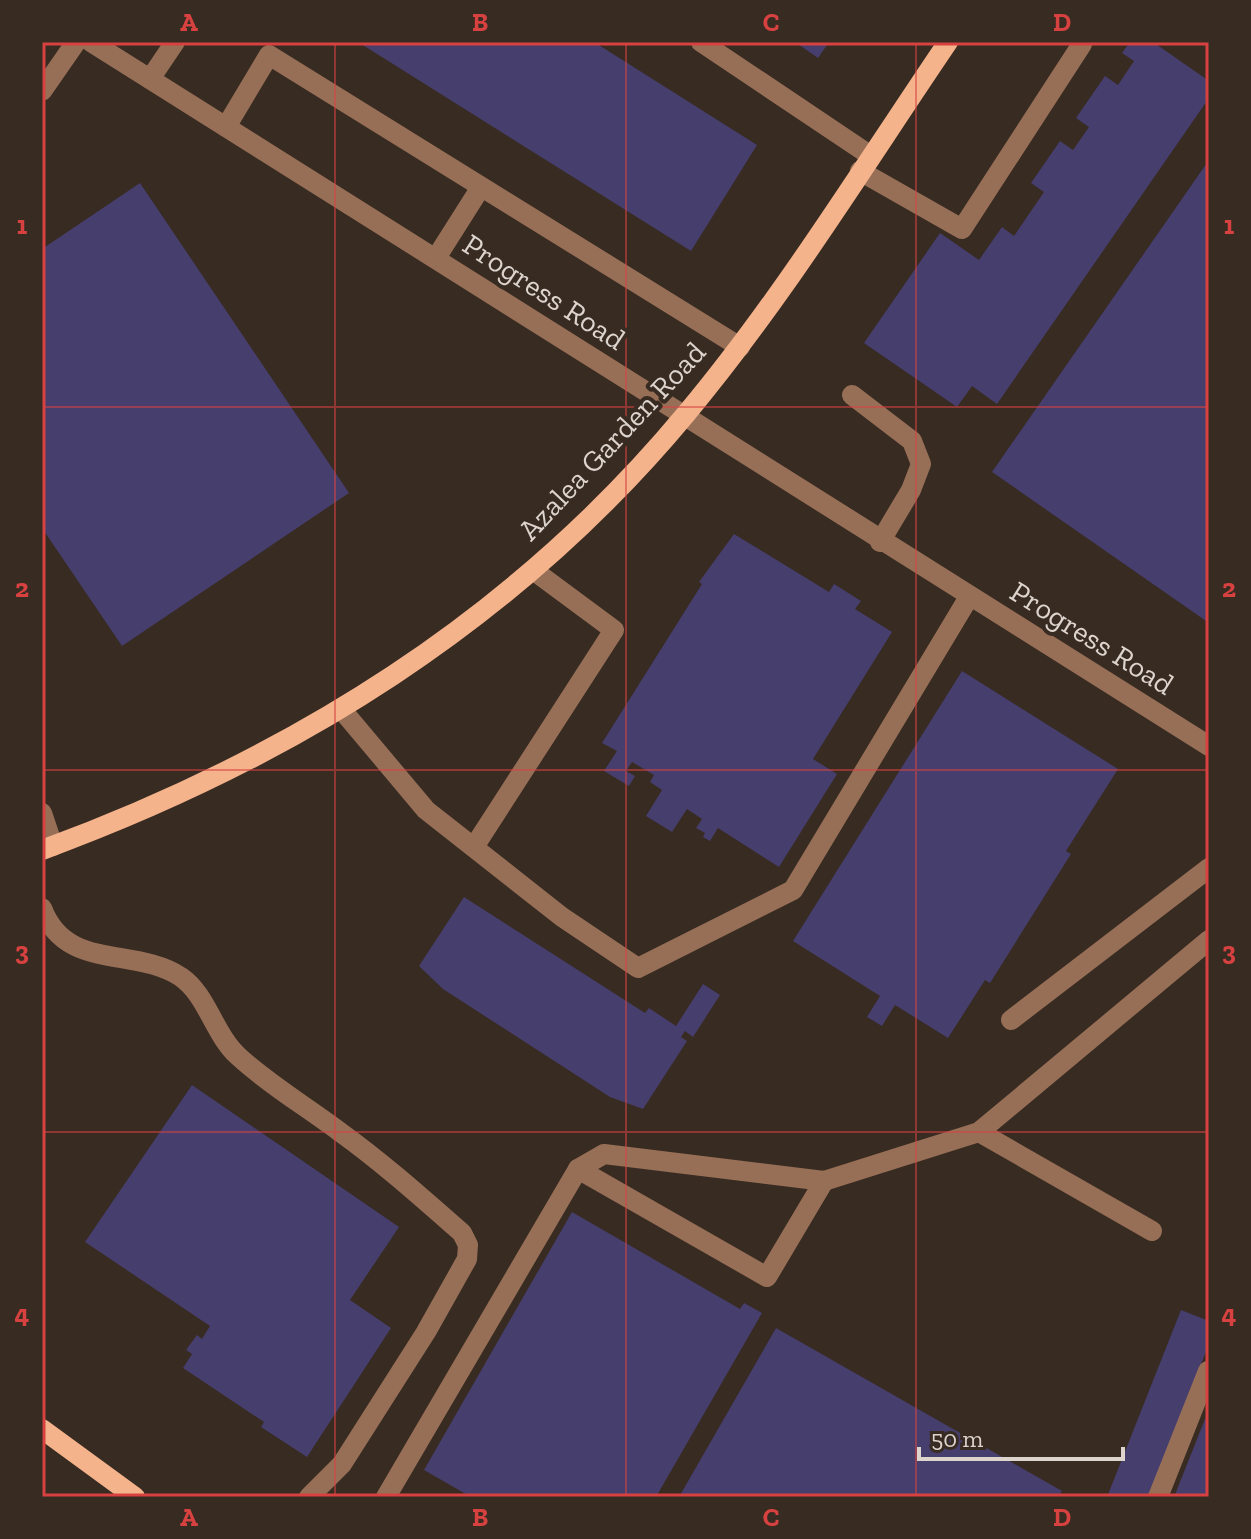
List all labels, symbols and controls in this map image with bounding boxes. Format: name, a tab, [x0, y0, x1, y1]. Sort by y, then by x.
text: A	[180, 6, 198, 38]
text: B	[472, 6, 488, 38]
text: C	[763, 6, 779, 38]
text: D	[1053, 6, 1071, 38]
text: 1	[17, 209, 28, 241]
text: 1	[1224, 209, 1235, 241]
street label: Progress Road	[456, 226, 632, 358]
street label: Azalea Garden Road	[511, 334, 714, 548]
text: 2	[15, 572, 29, 604]
text: 2	[1222, 572, 1236, 604]
street label: Progress Road	[1004, 573, 1181, 703]
text: 3	[15, 935, 29, 967]
text: 3	[1222, 935, 1236, 967]
text: 4	[15, 1298, 30, 1330]
text: 4	[1222, 1298, 1237, 1330]
scale bar	[919, 1411, 1123, 1461]
text: 50 m	[931, 1424, 984, 1453]
text: A	[180, 1501, 198, 1533]
text: B	[472, 1501, 488, 1533]
text: C	[763, 1501, 779, 1533]
text: D	[1053, 1501, 1071, 1533]

